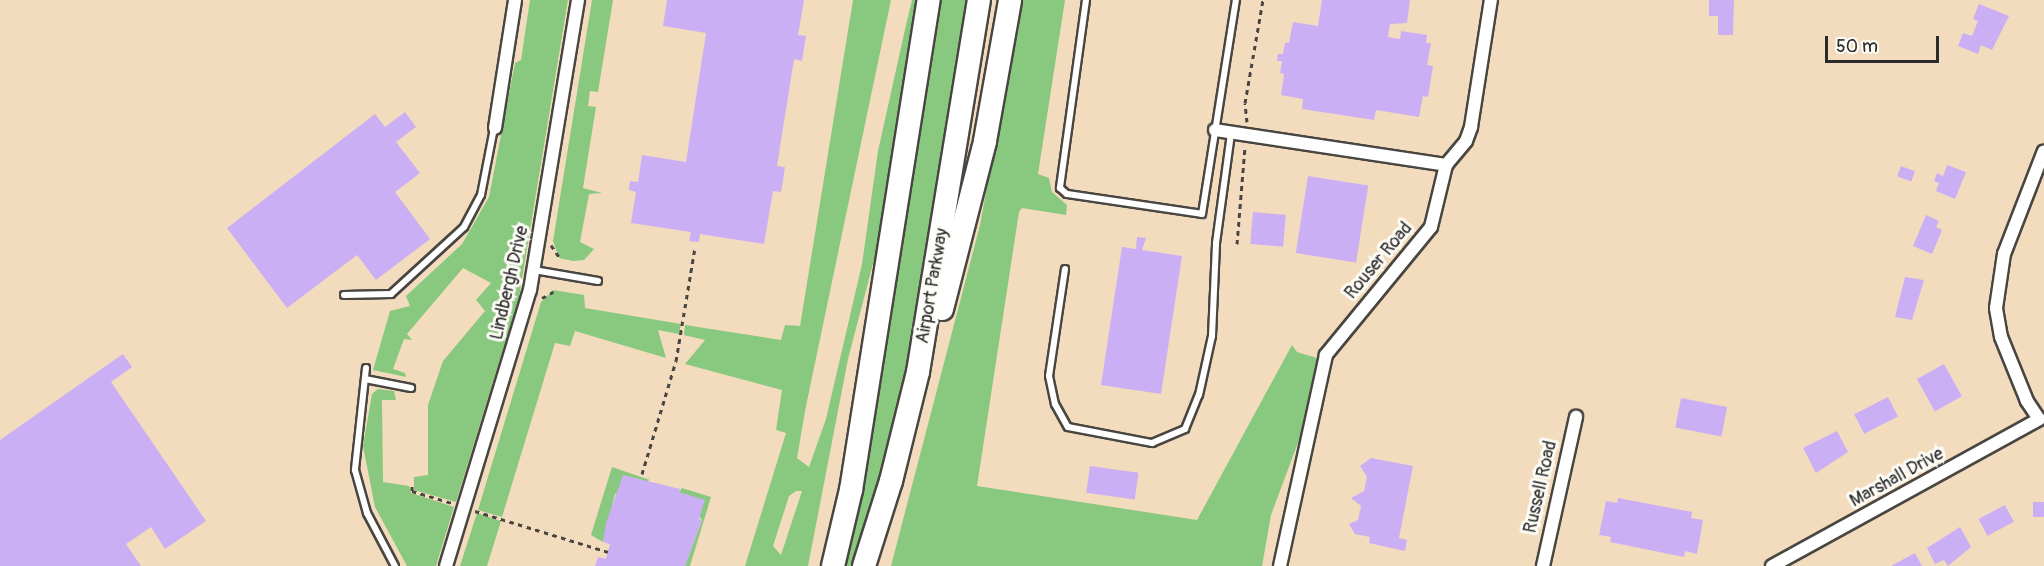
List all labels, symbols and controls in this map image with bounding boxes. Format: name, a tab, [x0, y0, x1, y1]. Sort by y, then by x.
scale bar	[1828, 24, 1942, 62]
text: 50 m	[1836, 35, 1878, 58]
street label: Rouser Road	[1341, 218, 1417, 304]
street label: Lindbergh Drive	[486, 224, 534, 342]
street label: Airport Parkway	[912, 227, 954, 345]
street label: Russell Road	[1520, 439, 1562, 535]
street label: Marshall Drive	[1846, 443, 1948, 513]

